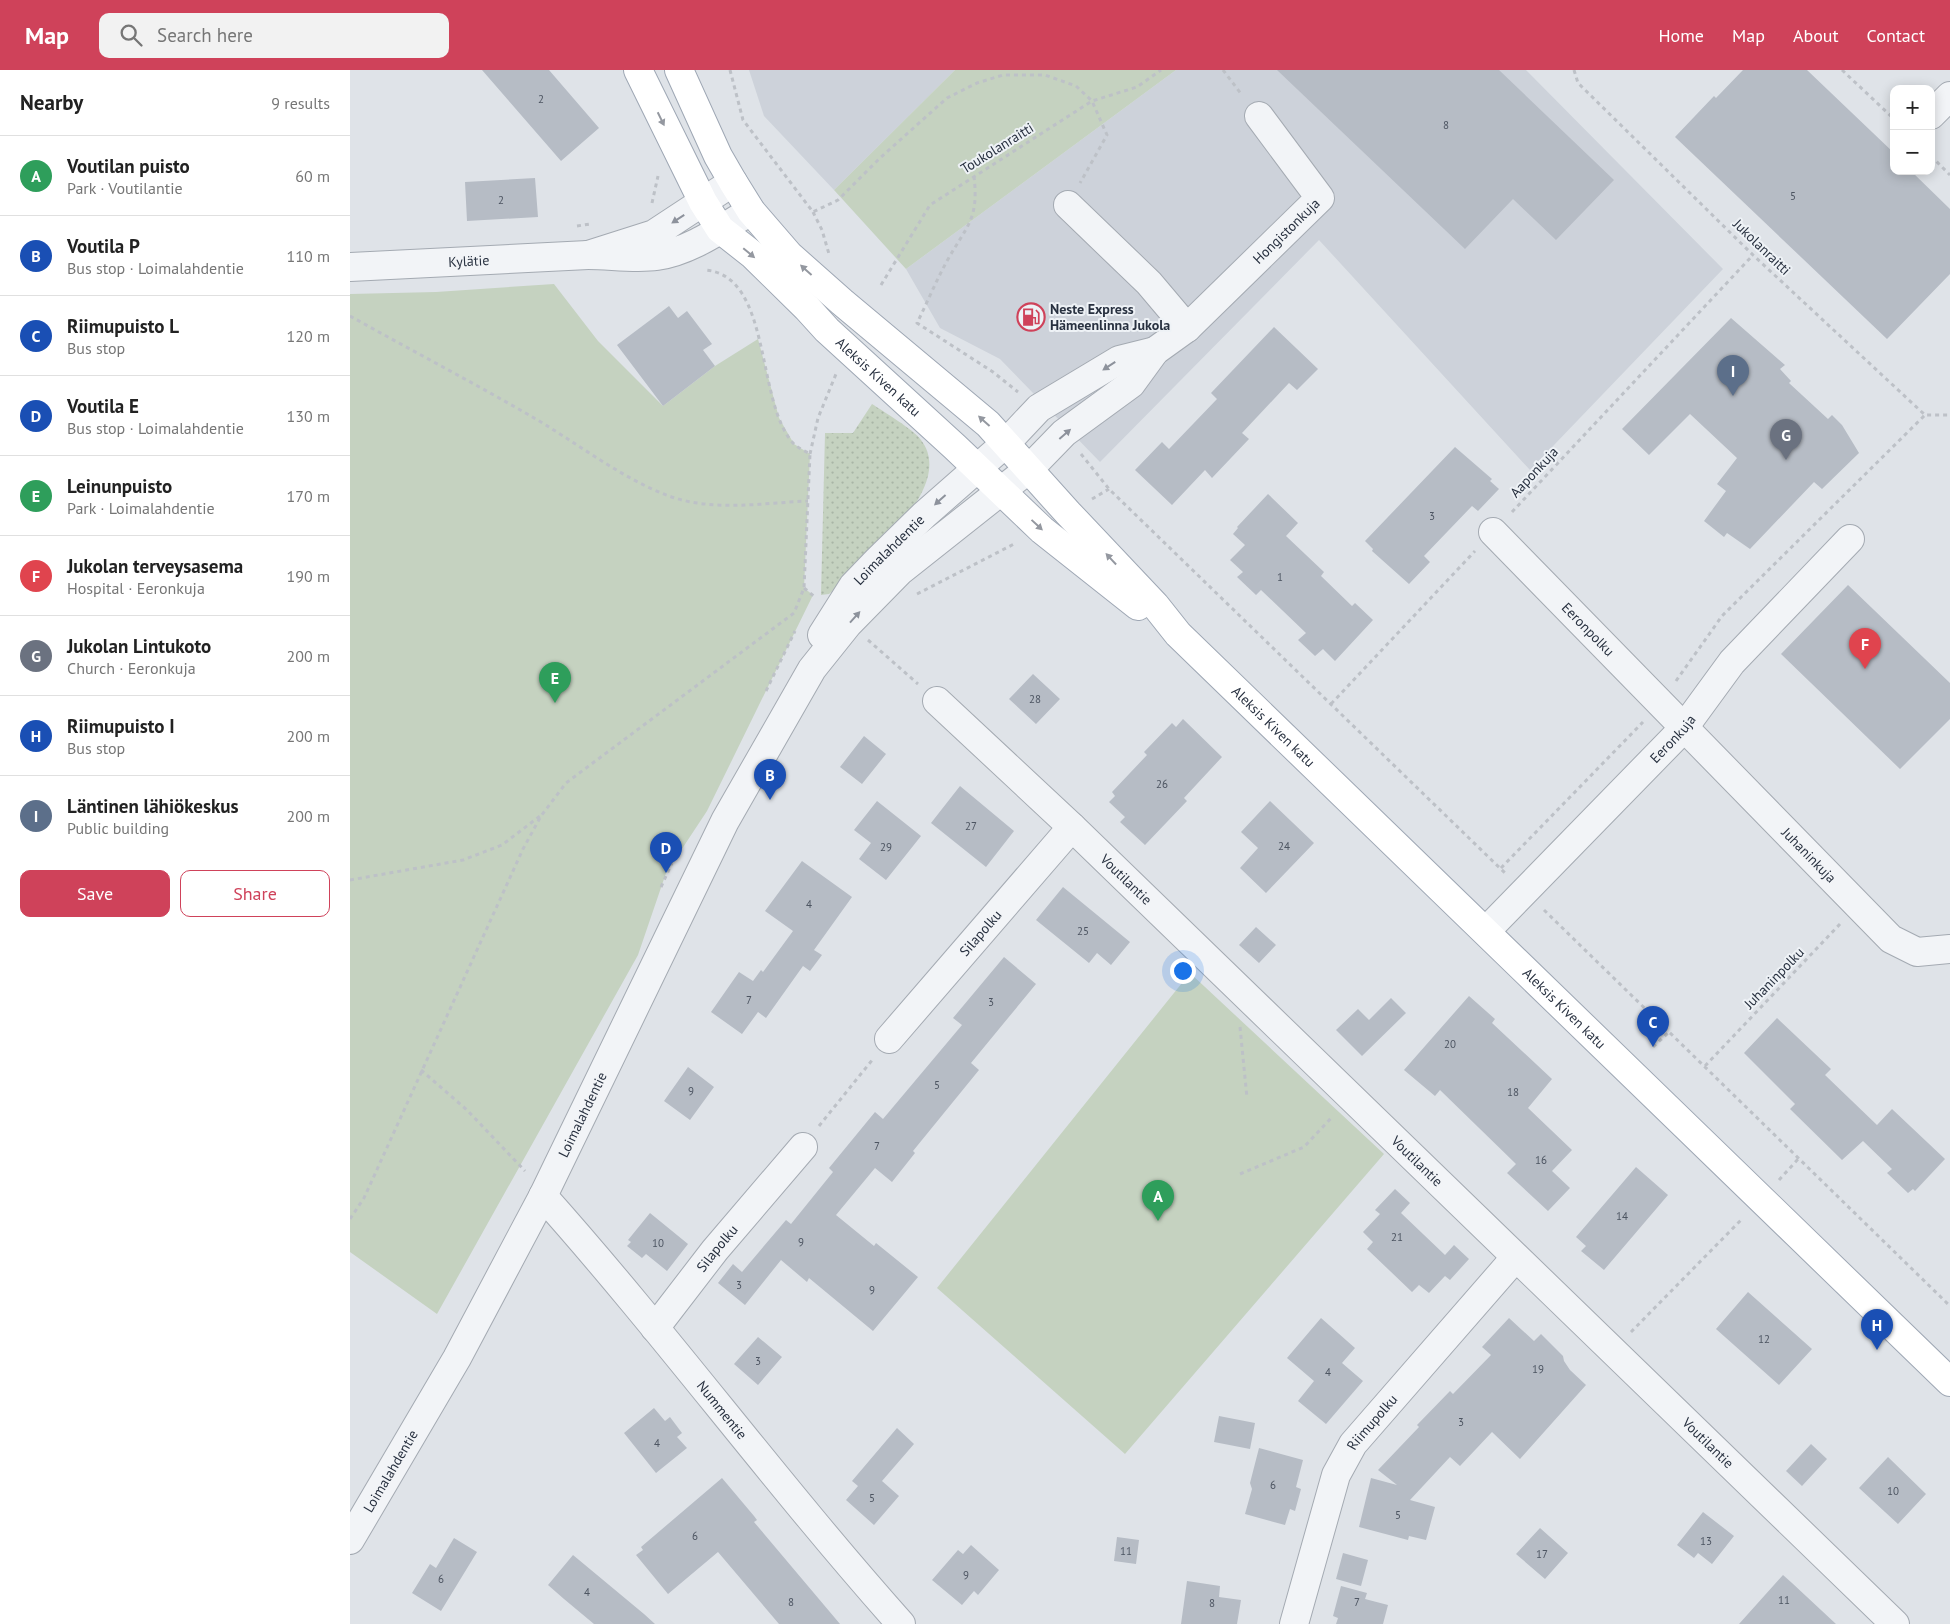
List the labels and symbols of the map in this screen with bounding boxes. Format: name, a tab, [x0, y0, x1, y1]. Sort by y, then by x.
house number: 2	[538, 92, 544, 106]
one-way arrow	[658, 112, 666, 126]
house number: 8	[1443, 118, 1449, 132]
street label: Toukolanraitti	[957, 119, 1037, 177]
house number: 5	[1790, 189, 1796, 203]
house number: 2	[498, 193, 504, 207]
street label: Hongistonkuja	[1249, 194, 1323, 268]
one-way arrow	[672, 214, 685, 224]
street label: Jukolanraitti	[1729, 214, 1795, 279]
one-way arrow	[742, 247, 755, 258]
street label: Kylätie	[448, 251, 490, 271]
one-way arrow	[800, 264, 812, 276]
place label: Neste Express Hämeenlinna Jukola	[1050, 300, 1170, 334]
fuel station icon: Neste Express Hämeenlinna Jukola	[1016, 302, 1046, 332]
street label: Aleksis Kiven katu	[832, 334, 925, 420]
pin: I	[1717, 355, 1749, 396]
one-way arrow	[1103, 361, 1116, 371]
one-way arrow	[979, 415, 991, 427]
pin: G	[1770, 419, 1802, 460]
one-way arrow	[1058, 428, 1070, 440]
street label: Aaponkuja	[1506, 443, 1562, 501]
one-way arrow	[934, 494, 946, 506]
house number: 3	[1429, 509, 1435, 523]
street label: Loimalahdentie	[850, 511, 928, 589]
one-way arrow	[1031, 519, 1043, 531]
one-way arrow	[1105, 553, 1117, 565]
house number: 1	[1277, 570, 1283, 584]
street label: Eeronpolku	[1558, 599, 1618, 660]
one-way arrow	[849, 611, 861, 623]
pin: F	[1849, 628, 1881, 669]
pin: E	[539, 662, 571, 703]
street label: Aleksis Kiven katu	[1228, 682, 1319, 771]
house number: 28	[1029, 692, 1041, 706]
street label: Eeronkuja	[1646, 711, 1700, 767]
pin: B	[754, 759, 786, 800]
house number: 26	[1156, 777, 1168, 791]
house number: 27	[965, 819, 977, 833]
street label: Juhaninkuja	[1777, 823, 1840, 887]
pin: D	[650, 832, 682, 873]
house number: 24	[1278, 839, 1290, 853]
house number: 29	[880, 840, 892, 854]
street label: Voutilantie	[1096, 850, 1156, 909]
house number: 4	[806, 897, 812, 911]
street label: Silapolku	[955, 906, 1005, 960]
house number: 25	[1077, 924, 1089, 938]
street label: Juhaninpolku	[1739, 943, 1808, 1013]
your location	[1170, 958, 1196, 984]
street label: Aleksis Kiven katu	[1519, 964, 1610, 1053]
house number: 7	[746, 993, 752, 1007]
house number: 3	[988, 995, 994, 1009]
pin: C	[1637, 1006, 1669, 1047]
house number: 20	[1444, 1037, 1456, 1051]
street label: Loimalahdentie	[554, 1069, 611, 1160]
house number: 5	[934, 1078, 940, 1092]
house number: 9	[688, 1084, 694, 1098]
house number: 18	[1507, 1085, 1519, 1099]
street label: Voutilantie	[1387, 1131, 1447, 1190]
house number: 7	[874, 1139, 880, 1153]
house number: 16	[1535, 1153, 1547, 1167]
pin: A	[1142, 1180, 1174, 1221]
house number: 14	[1616, 1209, 1628, 1223]
street label: Silapolku	[692, 1221, 742, 1276]
house number: 21	[1391, 1230, 1403, 1244]
house number: 9	[798, 1235, 804, 1249]
house number: 10	[652, 1236, 664, 1250]
house number: 3	[736, 1278, 742, 1292]
house number: 9	[869, 1283, 875, 1297]
pin: H	[1861, 1309, 1893, 1350]
house number: 12	[1758, 1332, 1770, 1346]
house number: 3	[755, 1354, 761, 1368]
house number: 19	[1532, 1362, 1544, 1376]
house number: 4	[1325, 1365, 1331, 1379]
street label: Nummentie	[693, 1377, 751, 1443]
street label: Riimupolku	[1343, 1391, 1401, 1453]
street label: Voutilantie	[1678, 1413, 1738, 1472]
house number: 3	[1458, 1415, 1464, 1429]
street label: Loimalahdentie	[359, 1427, 422, 1516]
house number: 4	[654, 1436, 660, 1450]
house number: 6	[1270, 1478, 1276, 1492]
house number: 10	[1887, 1484, 1899, 1498]
house number: 5	[869, 1491, 875, 1505]
house number: 5	[1395, 1508, 1401, 1522]
house number: 6	[692, 1529, 698, 1543]
house number: 13	[1700, 1534, 1712, 1548]
house number: 11	[1120, 1544, 1132, 1558]
house number: 17	[1536, 1547, 1548, 1561]
house number: 9	[963, 1568, 969, 1582]
house number: 6	[438, 1572, 444, 1586]
house number: 4	[584, 1585, 590, 1599]
house number: 11	[1778, 1593, 1790, 1607]
house number: 8	[788, 1595, 794, 1609]
house number: 7	[1354, 1595, 1360, 1609]
house number: 8	[1209, 1596, 1215, 1610]

